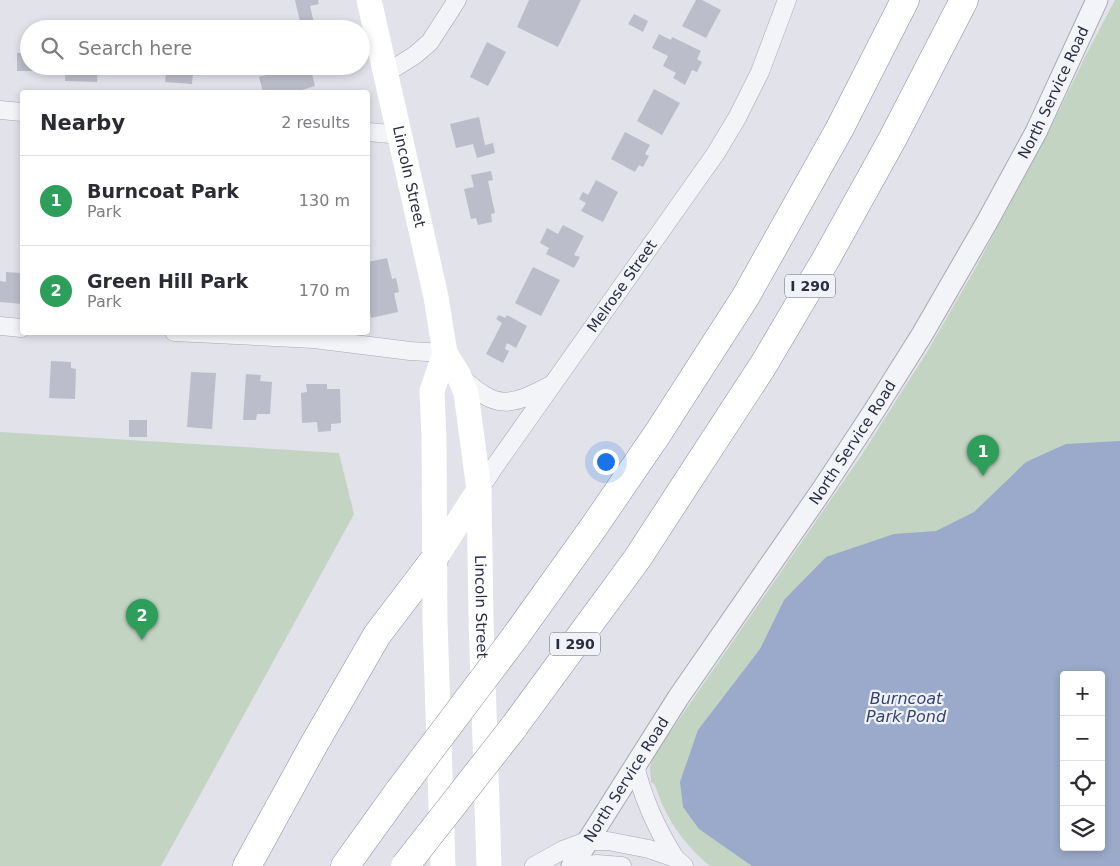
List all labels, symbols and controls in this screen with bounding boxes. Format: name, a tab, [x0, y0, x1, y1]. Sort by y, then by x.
search box	[20, 20, 370, 75]
street label: North Service Road	[1014, 23, 1093, 162]
icon: search	[38, 34, 66, 62]
text: Search here	[78, 37, 192, 59]
text: Nearby	[40, 111, 125, 135]
text: 2 results	[281, 113, 350, 132]
street label: Lincoln Street	[389, 124, 429, 229]
text: Burncoat Park	[87, 180, 239, 202]
text: 1	[50, 191, 62, 210]
text: 130 m	[299, 191, 350, 210]
text: Park	[87, 202, 122, 221]
street label: Melrose Street	[583, 236, 661, 336]
text: Green Hill Park	[87, 270, 248, 292]
road number: I 290	[785, 274, 835, 298]
text: 2	[50, 281, 62, 300]
text: 170 m	[299, 281, 350, 300]
text: Park	[87, 292, 122, 311]
street label: North Service Road	[806, 377, 900, 508]
pin: 1	[967, 435, 999, 476]
your location	[593, 449, 619, 475]
street label: Lincoln Street	[471, 555, 491, 659]
pin: 2	[126, 599, 158, 640]
road number: I 290	[550, 633, 600, 656]
map controls	[1060, 671, 1105, 851]
button: +	[1060, 671, 1105, 716]
water label: Burncoat Park Pond	[866, 689, 947, 726]
street label: North Service Road	[580, 714, 673, 846]
button: −	[1060, 716, 1105, 761]
button: locate	[1060, 761, 1105, 806]
button: layers	[1060, 806, 1105, 851]

